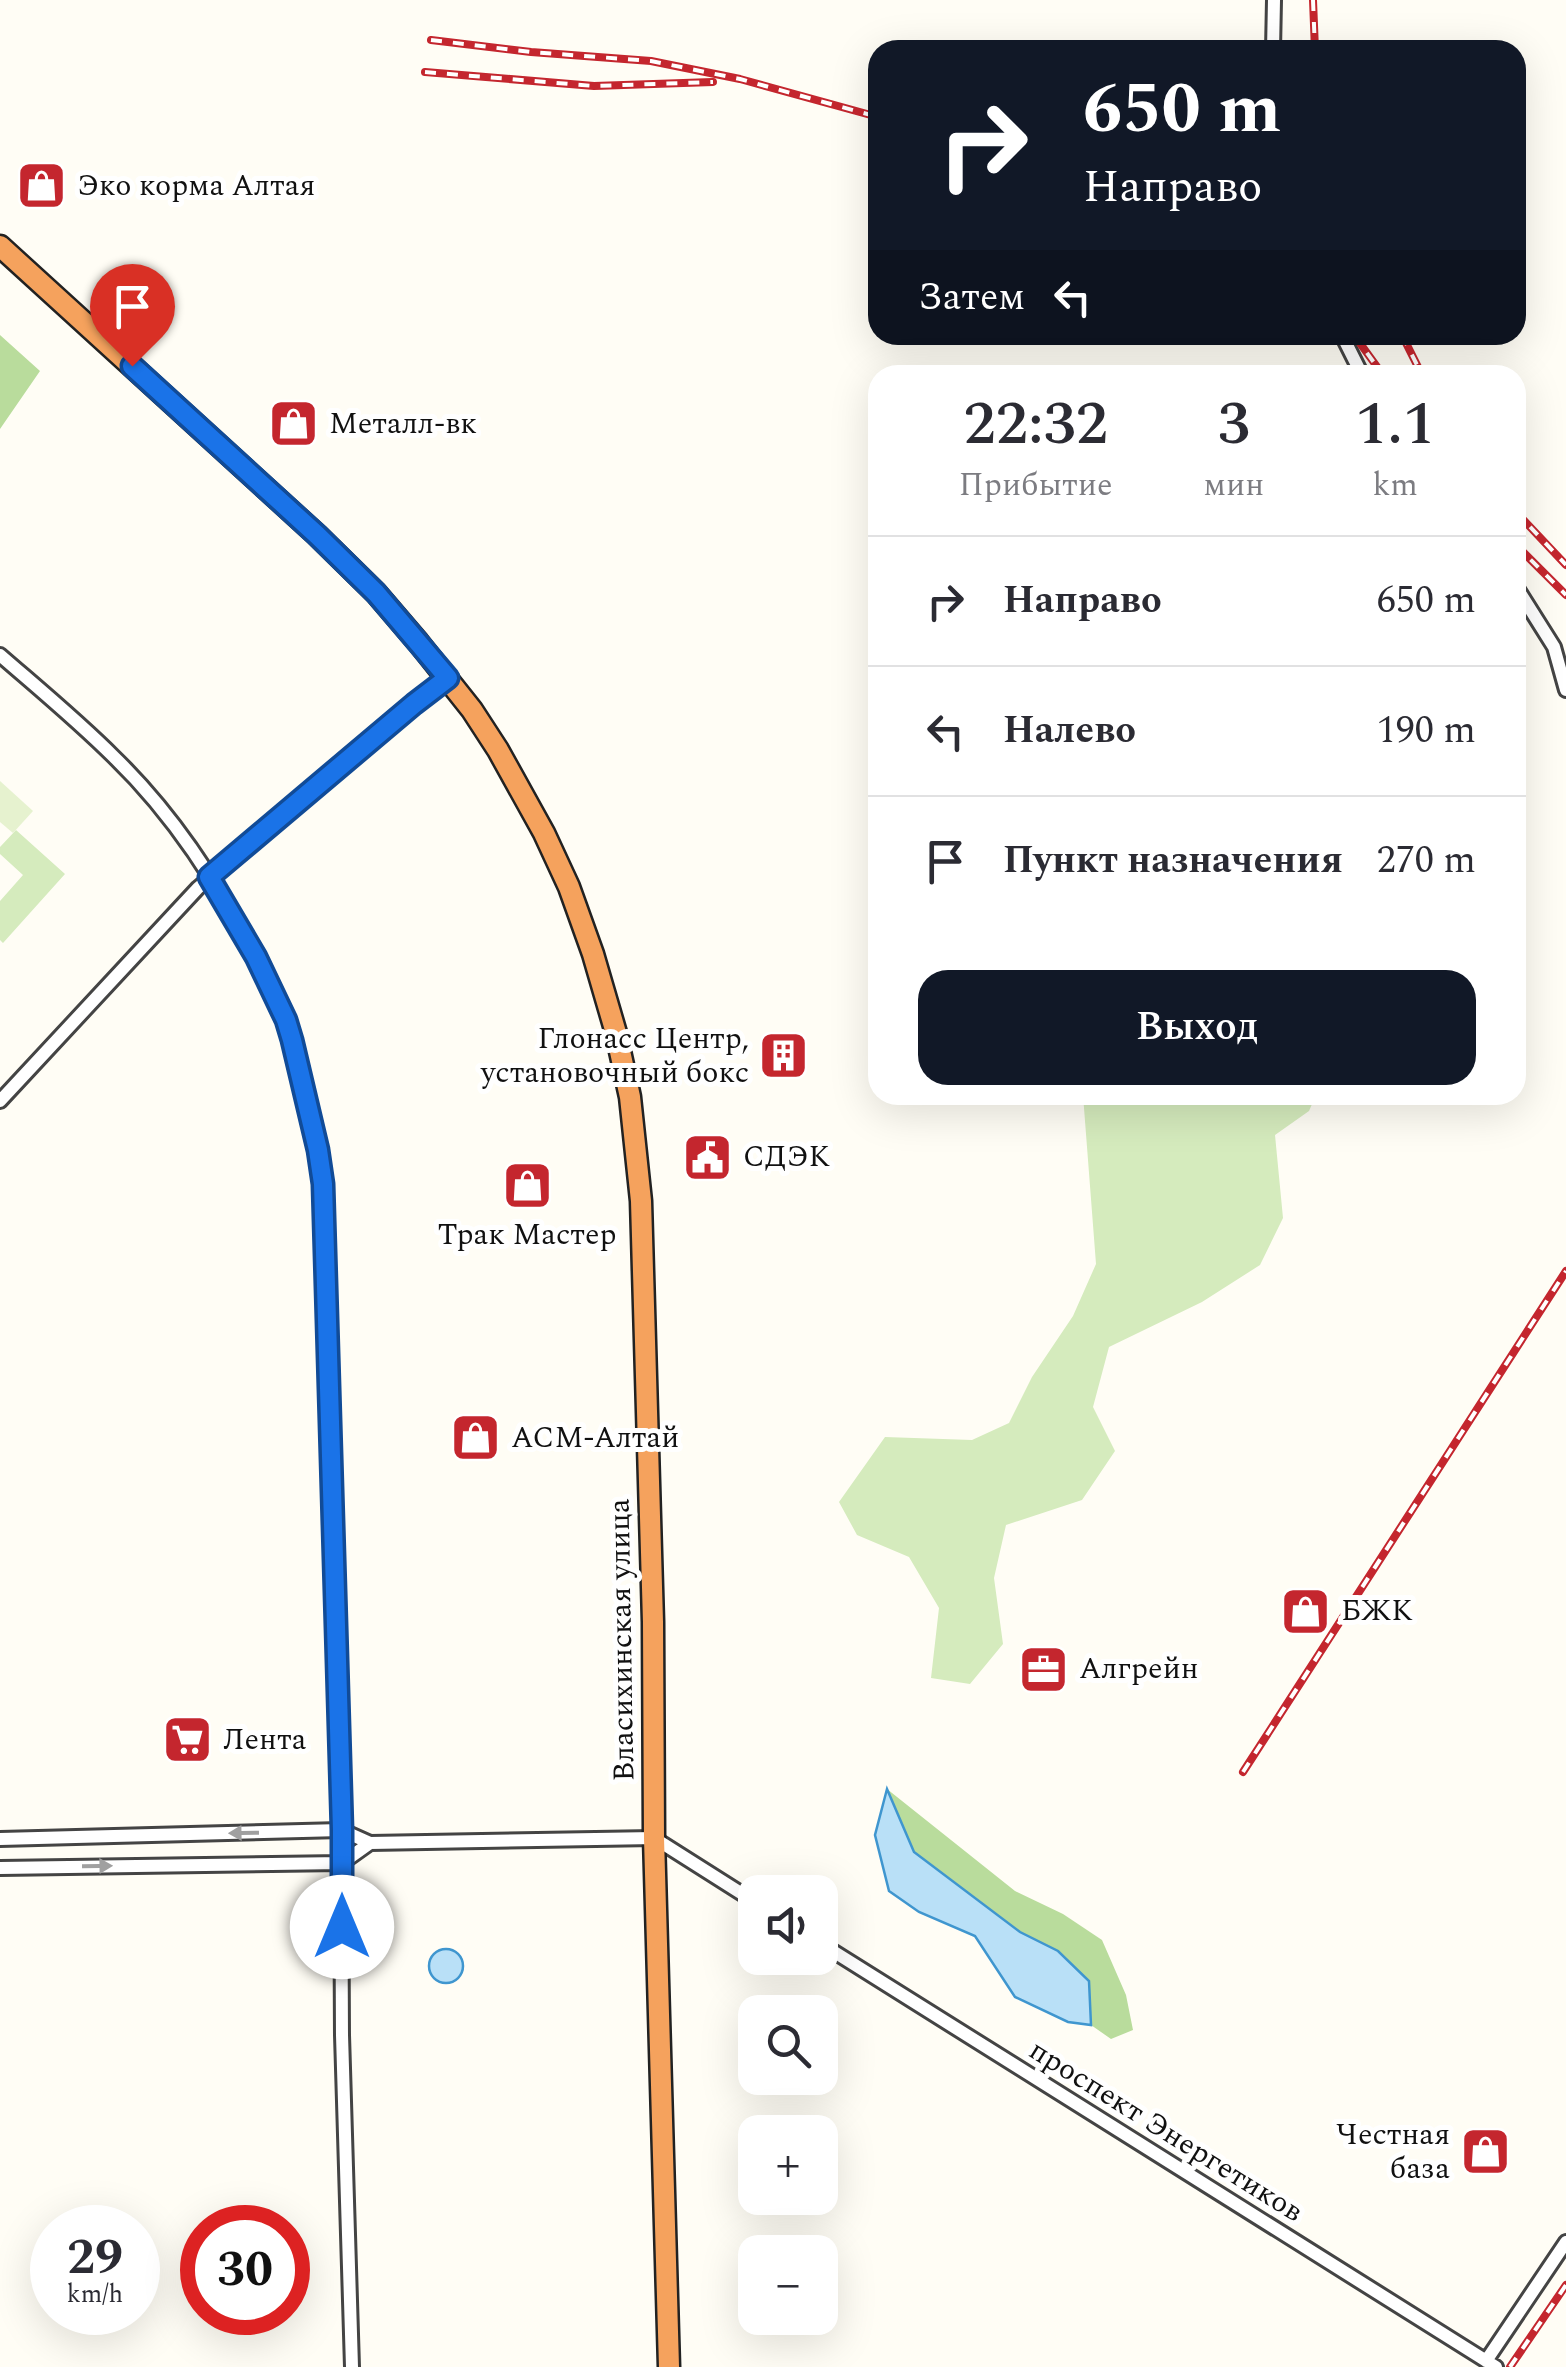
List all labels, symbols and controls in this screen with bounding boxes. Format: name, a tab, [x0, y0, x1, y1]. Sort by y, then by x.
text: 650 m	[1083, 57, 1281, 163]
icon: right	[918, 80, 1048, 210]
text: Направо	[1083, 153, 1262, 222]
shop icon: Эко корма Алтая	[16, 160, 68, 212]
place label: Эко корма Алтая	[77, 163, 315, 209]
pin	[90, 264, 175, 367]
text: Затем	[918, 269, 1025, 327]
icon: left	[1045, 270, 1100, 325]
icon: arrive	[105, 279, 160, 334]
text: 22:32	[964, 379, 1108, 471]
text: 3	[1218, 379, 1250, 471]
text: 1.1	[1355, 379, 1435, 471]
shop icon: Металл-вк	[268, 398, 320, 450]
place label: Металл-вк	[329, 401, 477, 447]
text: Прибытие	[959, 461, 1113, 510]
text: мин	[1203, 461, 1264, 510]
text: km	[1372, 461, 1418, 510]
text: Направо	[1003, 572, 1162, 630]
text: 650 m	[1377, 572, 1476, 630]
icon: right	[918, 574, 973, 629]
text: Налево	[1003, 702, 1136, 760]
text: 190 m	[1377, 702, 1476, 760]
icon: left	[918, 704, 973, 759]
text: Пункт назначения	[1003, 832, 1343, 890]
text: 270 m	[1377, 832, 1476, 890]
icon: arrive	[918, 834, 973, 889]
button: Выход	[918, 970, 1476, 1085]
place label: Глонасс Центр, установочный бокс	[480, 1016, 749, 1096]
building icon: Глонасс Центр, установочный бокс	[758, 1030, 810, 1082]
public building icon: СДЭК	[682, 1131, 734, 1183]
place label: СДЭК	[743, 1134, 831, 1180]
shop icon: Трак Мастер	[501, 1160, 553, 1212]
place label: Трак Мастер	[437, 1212, 617, 1258]
shop icon: АСМ-Алтай	[450, 1412, 502, 1464]
place label: АСМ-Алтай	[511, 1415, 679, 1461]
street label: Власихинская улица	[597, 1498, 647, 1782]
shop icon: БЖК	[1280, 1585, 1332, 1637]
place label: БЖК	[1341, 1588, 1413, 1634]
office icon: Алгрейн	[1018, 1643, 1070, 1695]
place label: Алгрейн	[1079, 1646, 1198, 1692]
supermarket icon: Лента	[162, 1714, 214, 1766]
place label: Лента	[223, 1717, 307, 1763]
one-way arrow	[228, 1826, 260, 1842]
one-way arrow	[82, 1858, 114, 1874]
position arrow	[290, 1875, 394, 1979]
map controls	[738, 1875, 838, 2335]
button: sound	[738, 1875, 838, 1975]
button: search	[738, 1995, 838, 2095]
street label: проспект Энергетиков	[1020, 2028, 1312, 2234]
place label: Честная база	[1336, 2112, 1450, 2192]
button: +	[738, 2115, 838, 2215]
shop icon: Честная база	[1459, 2126, 1511, 2178]
speed limit sign: 30	[180, 2205, 310, 2335]
text: 29	[67, 2220, 123, 2296]
button: −	[738, 2235, 838, 2335]
text: km/h	[67, 2276, 123, 2314]

